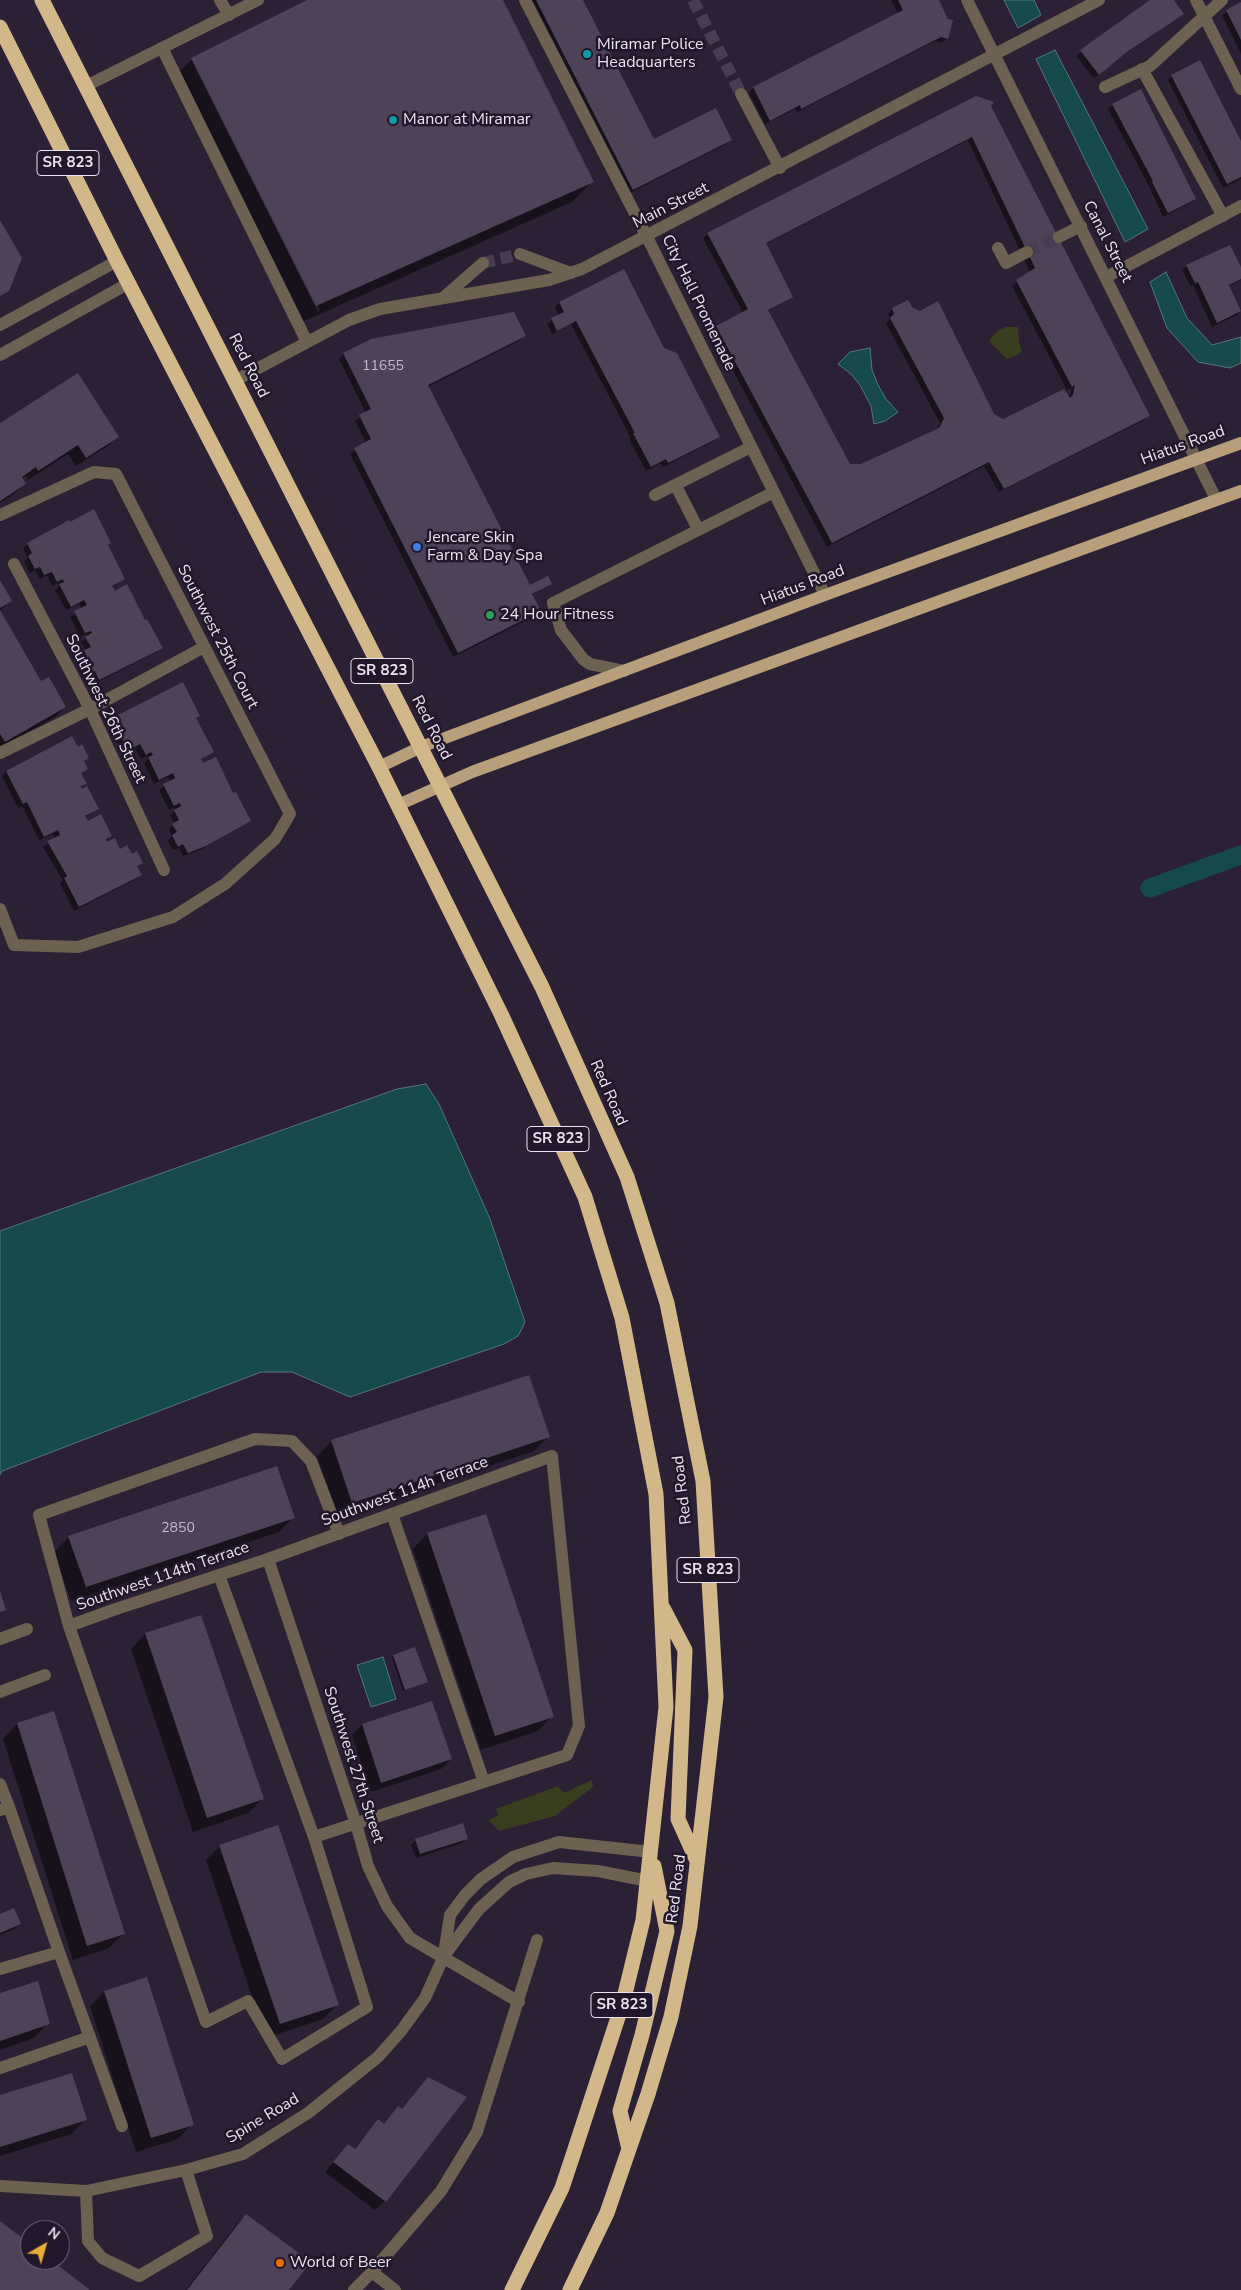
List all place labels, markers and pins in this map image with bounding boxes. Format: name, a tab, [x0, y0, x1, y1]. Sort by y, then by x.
place label: Miramar Police Headquarters	[597, 35, 703, 73]
marker: Miramar Police Headquarters	[581, 48, 593, 60]
place label: Manor at Miramar	[403, 110, 531, 130]
marker: Manor at Miramar	[387, 114, 399, 126]
place label: Jencare Skin Farm & Day Spa	[427, 528, 543, 566]
marker: Jencare Skin Farm & Day Spa	[411, 541, 423, 553]
place label: 24 Hour Fitness	[500, 605, 614, 625]
marker: 24 Hour Fitness	[484, 609, 496, 621]
place label: World of Beer	[290, 2253, 391, 2273]
marker: World of Beer	[274, 2257, 286, 2269]

